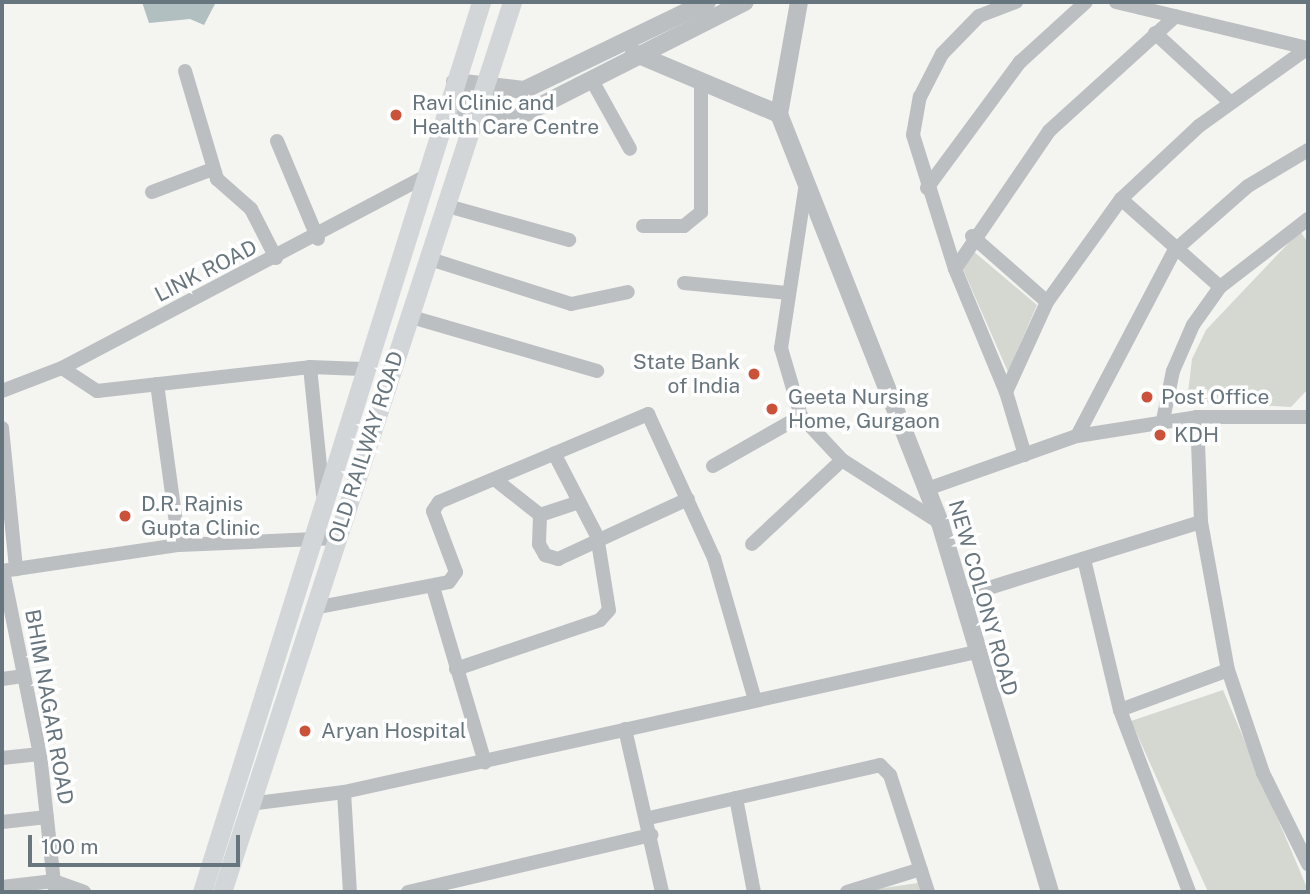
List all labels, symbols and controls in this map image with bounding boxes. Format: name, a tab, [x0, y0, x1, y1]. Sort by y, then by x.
place label: Ravi Clinic and Health Care Centre	[412, 90, 599, 140]
marker: Ravi Clinic and Health Care Centre	[386, 105, 406, 125]
street label: LINK ROAD	[151, 234, 261, 308]
street label: OLD RAILWAY ROAD	[323, 348, 409, 546]
place label: State Bank of India	[633, 349, 740, 399]
marker: State Bank of India	[746, 366, 762, 382]
place label: Geeta Nursing Home, Gurgaon	[788, 384, 940, 434]
place label: Post Office	[1161, 384, 1269, 410]
marker: Post Office	[1139, 389, 1155, 405]
marker: Geeta Nursing Home, Gurgaon	[762, 399, 782, 419]
place label: KDH	[1174, 422, 1219, 448]
marker: KDH	[1152, 427, 1168, 443]
place label: D.R. Rajnis Gupta Clinic	[141, 491, 260, 541]
street label: NEW COLONY ROAD	[943, 497, 1023, 699]
marker: D.R. Rajnis Gupta Clinic	[115, 506, 135, 526]
street label: BHIM NAGAR ROAD	[19, 607, 79, 807]
place label: Aryan Hospital	[321, 718, 466, 744]
marker: Aryan Hospital	[295, 721, 315, 741]
scale bar	[32, 820, 243, 864]
text: 100 m	[41, 834, 98, 859]

